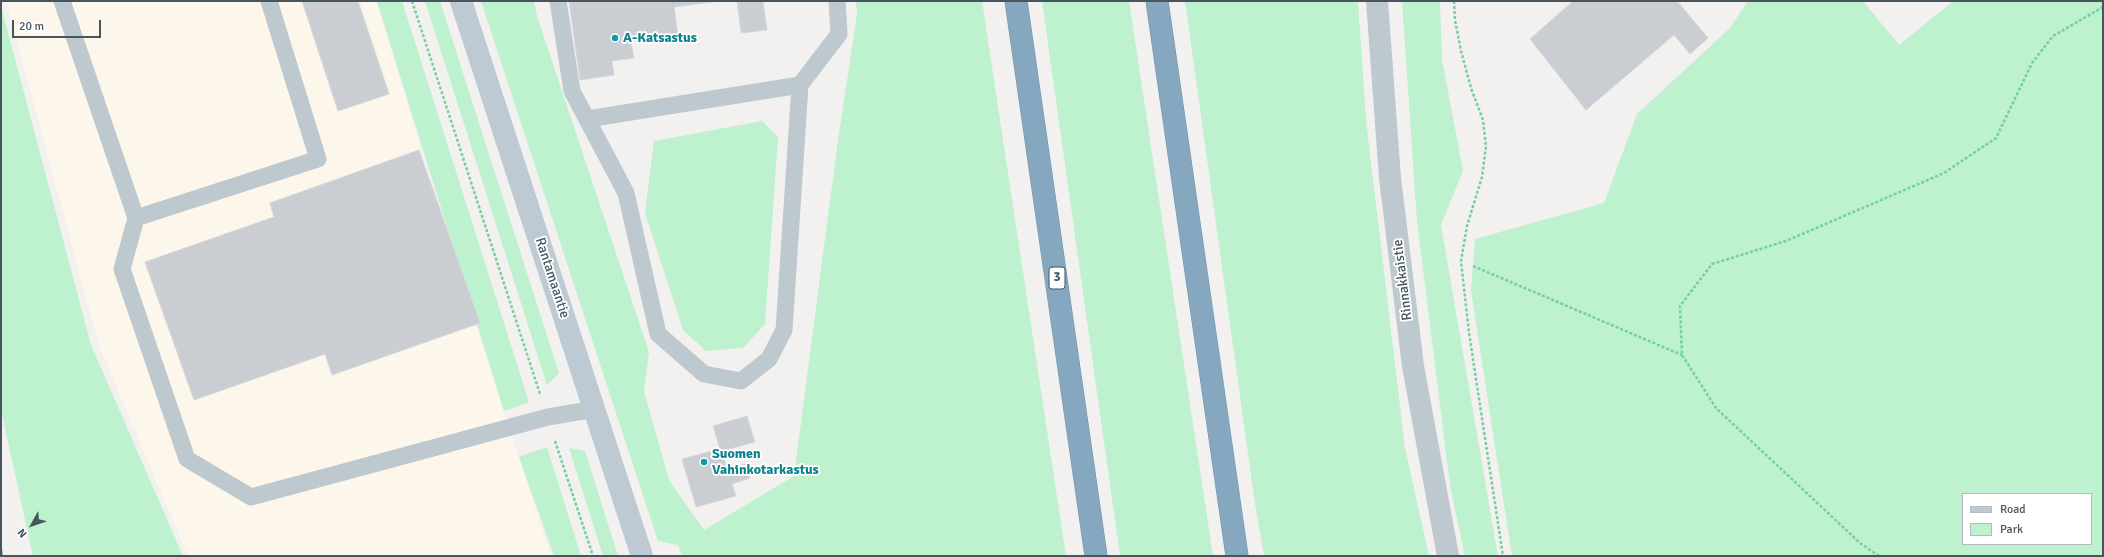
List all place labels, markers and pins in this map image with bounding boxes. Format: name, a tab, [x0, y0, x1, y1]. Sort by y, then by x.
place label: A-Katsastus	[623, 30, 697, 46]
marker: A-Katsastus	[610, 33, 620, 43]
place label: Suomen Vahinkotarkastus	[712, 446, 819, 478]
marker: Suomen Vahinkotarkastus	[699, 457, 709, 467]

